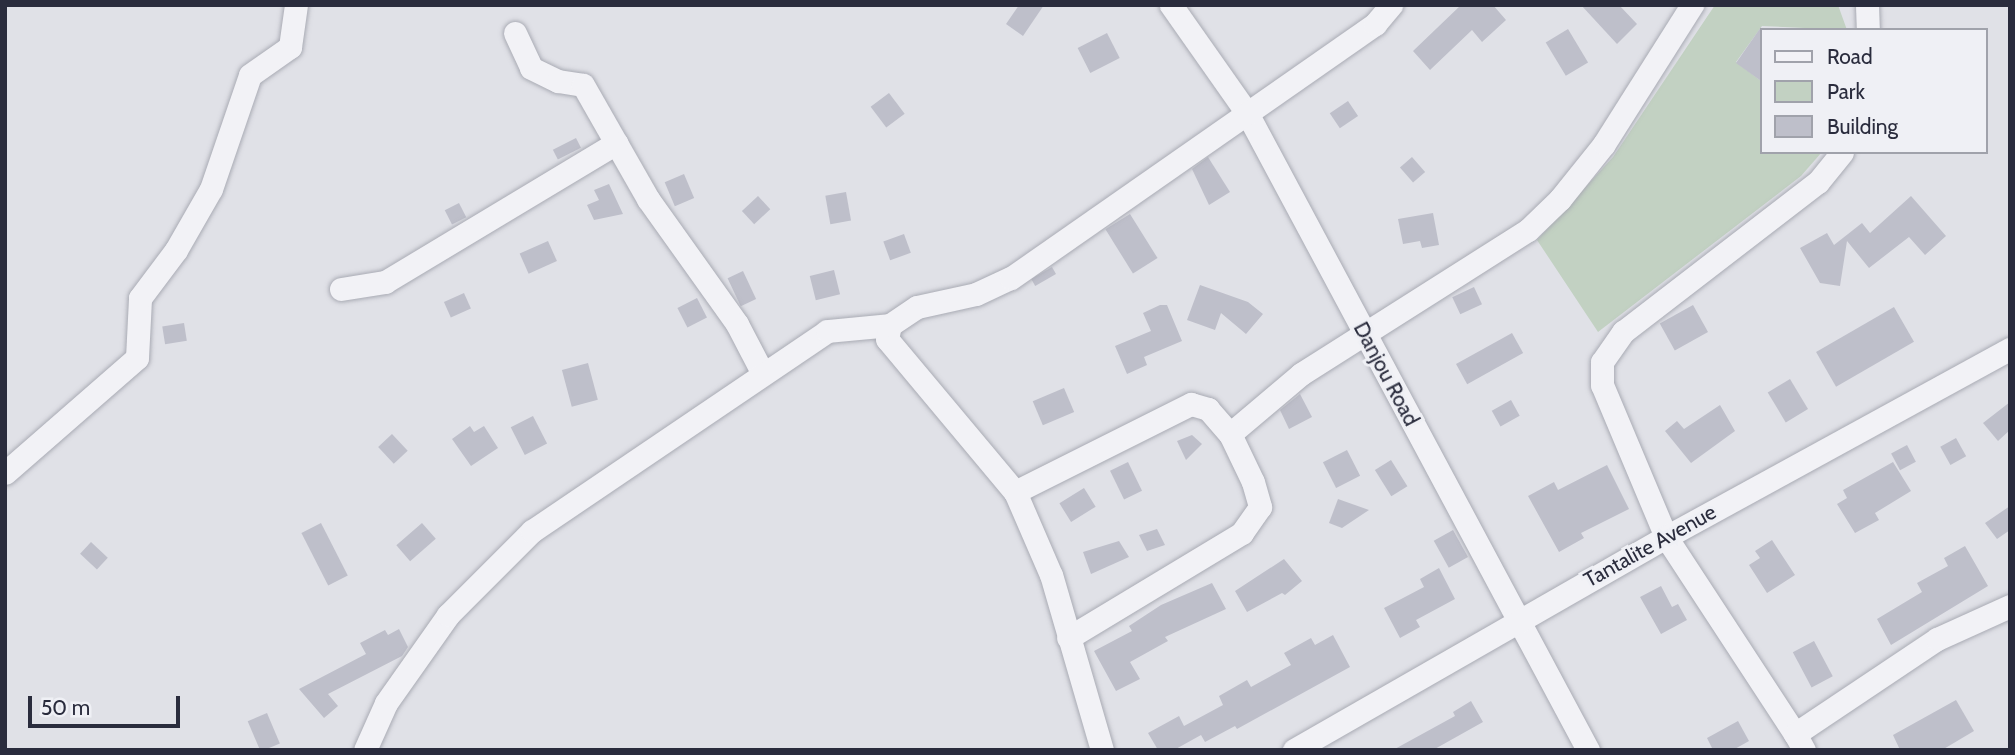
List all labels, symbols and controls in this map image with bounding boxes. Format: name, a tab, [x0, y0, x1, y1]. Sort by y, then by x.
legend	[1759, 28, 1987, 154]
text: Road	[1827, 44, 1873, 69]
text: Park	[1827, 79, 1865, 104]
text: Building	[1827, 114, 1898, 139]
street label: Danjou Road	[1348, 318, 1424, 430]
street label: Tantalite Avenue	[1580, 499, 1720, 593]
scale bar	[32, 682, 184, 726]
text: 50 m	[41, 695, 90, 720]

